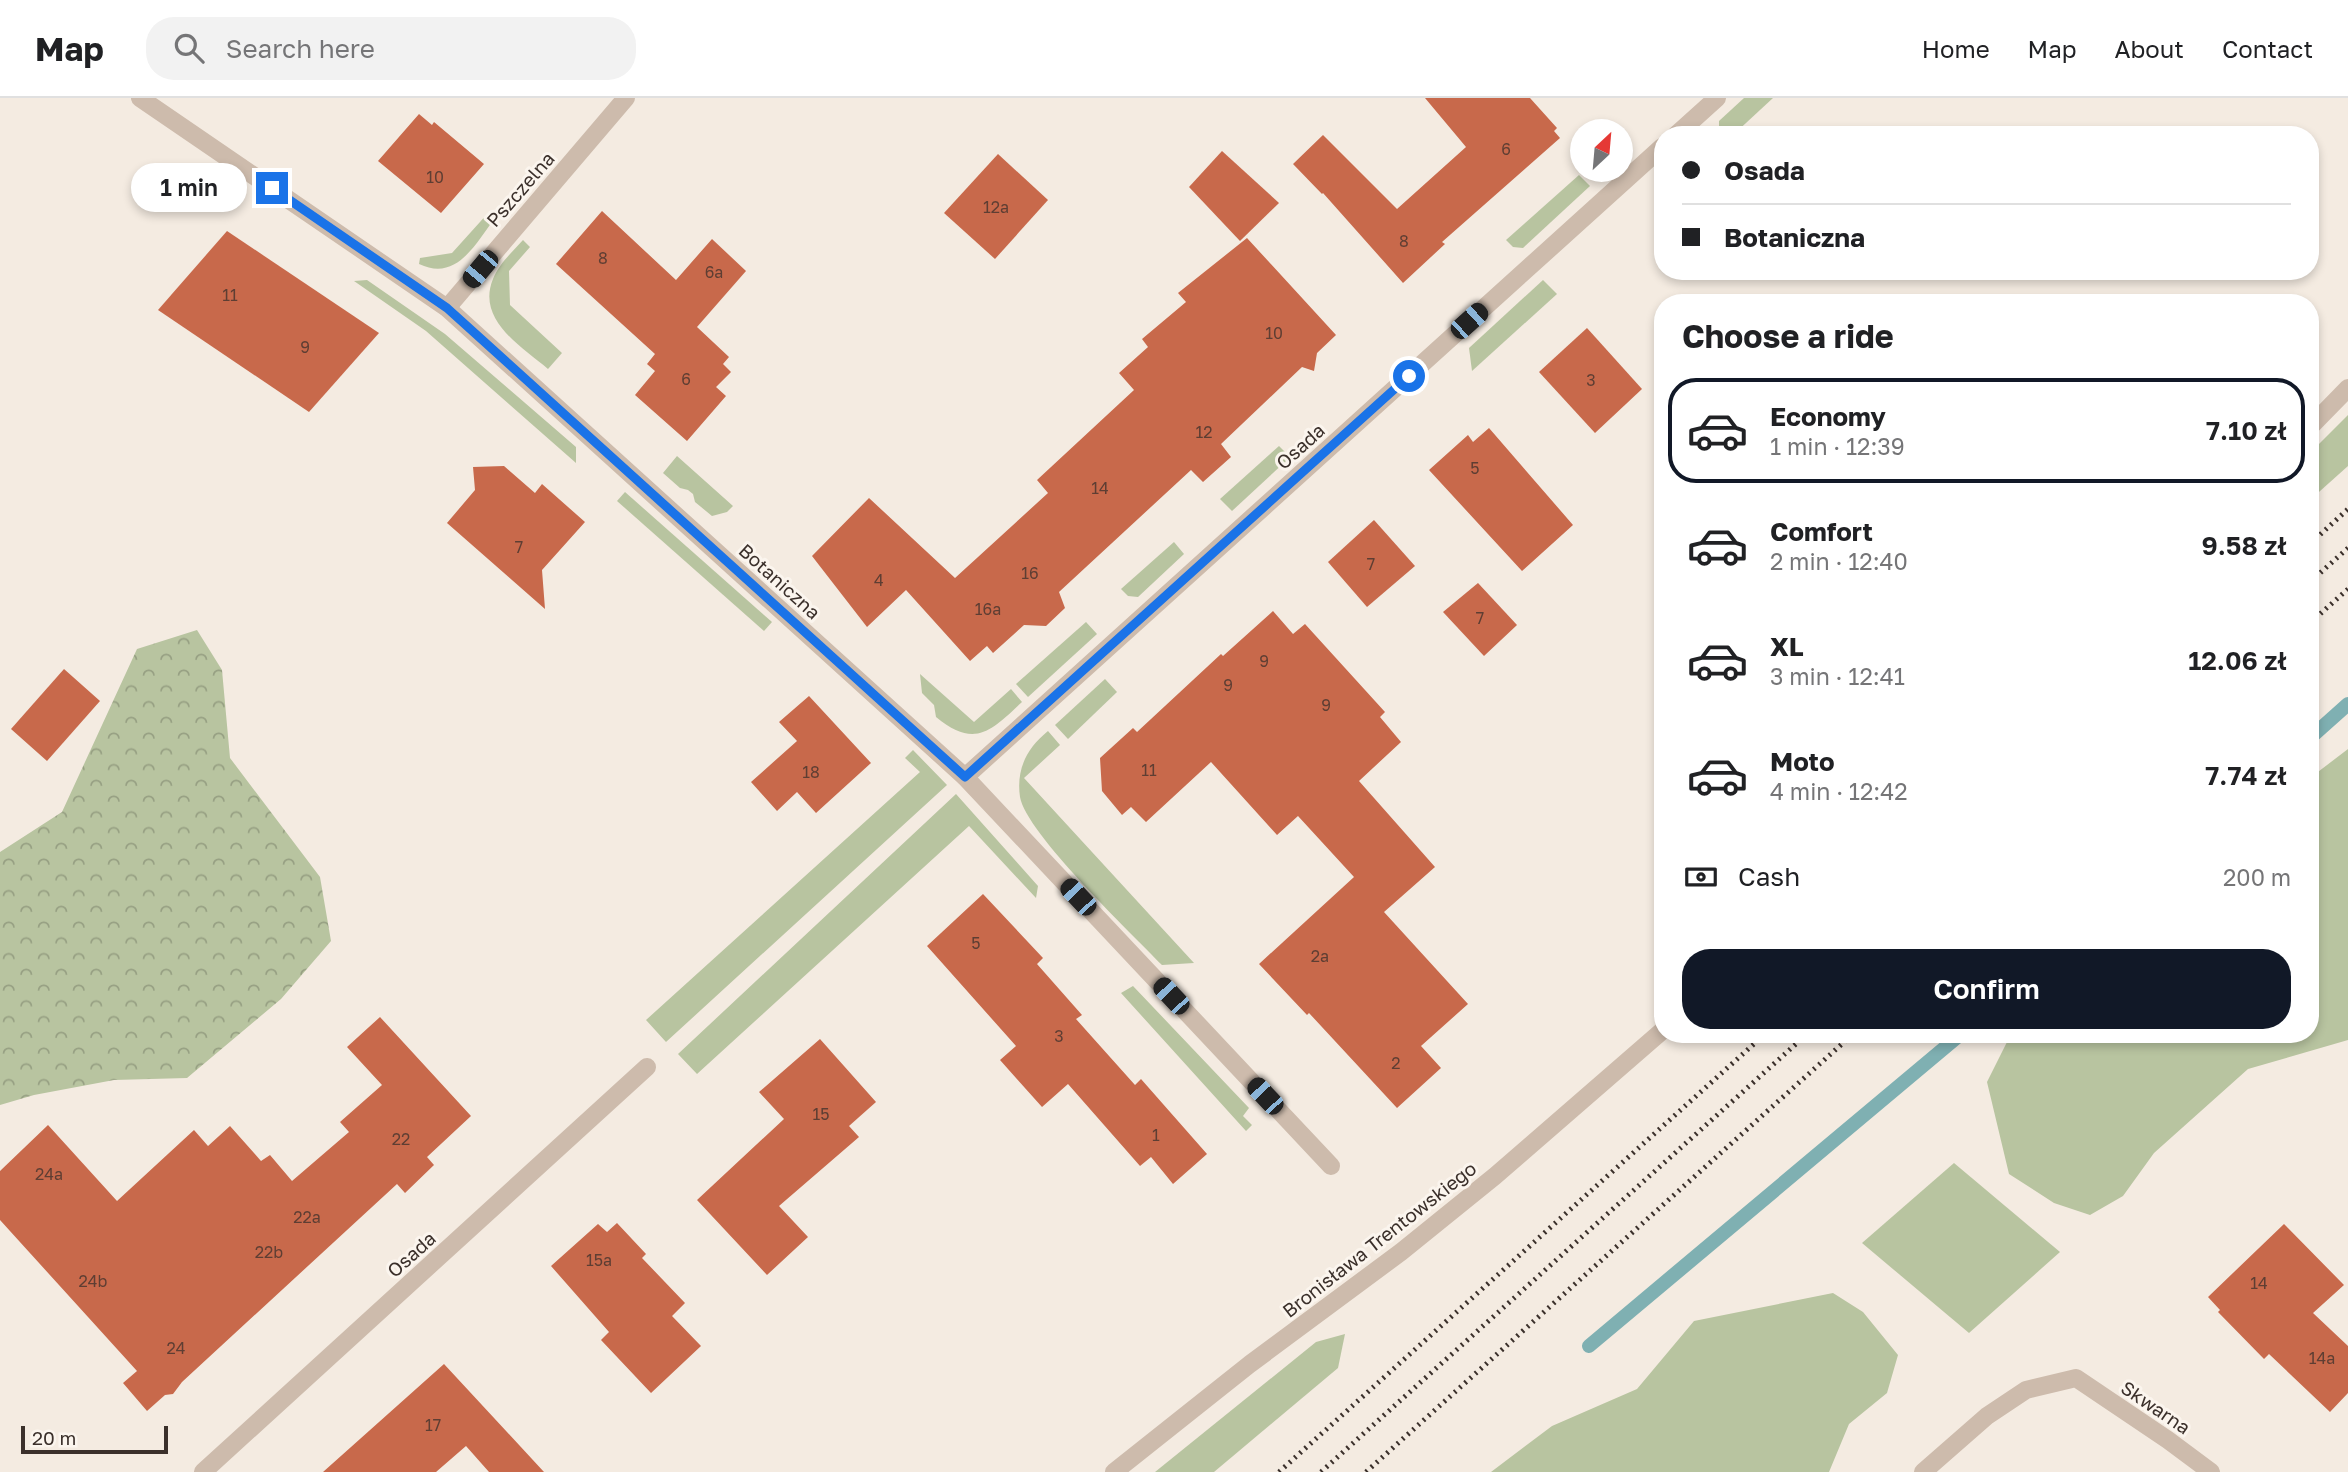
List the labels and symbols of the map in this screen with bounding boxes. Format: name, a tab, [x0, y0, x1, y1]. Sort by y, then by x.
north arrow	[1570, 119, 1633, 182]
house number: 6	[1501, 139, 1511, 159]
street label: Pszczelna	[481, 147, 559, 231]
callout: 1 min	[132, 164, 247, 212]
house number: 10	[426, 167, 444, 187]
route end	[256, 172, 288, 204]
house number: 12a	[983, 197, 1009, 217]
house number: 8	[1399, 231, 1409, 251]
car	[459, 246, 502, 292]
house number: 8	[598, 248, 608, 268]
house number: 6a	[705, 262, 723, 282]
house number: 11	[222, 285, 238, 305]
car	[1447, 299, 1492, 343]
house number: 10	[1265, 323, 1283, 343]
house number: 9	[300, 337, 310, 357]
route start	[1393, 360, 1425, 392]
house number: 6	[681, 369, 691, 389]
house number: 3	[1586, 370, 1596, 390]
street label: Osada	[1271, 418, 1329, 474]
house number: 12	[1195, 422, 1213, 442]
house number: 5	[1470, 458, 1480, 478]
house number: 14	[1091, 478, 1109, 498]
house number: 7	[515, 537, 523, 557]
street label: Botaniczna	[735, 538, 825, 624]
house number: 7	[1367, 554, 1375, 574]
house number: 16	[1021, 563, 1039, 583]
house number: 4	[874, 570, 884, 590]
house number: 16a	[975, 599, 1001, 619]
house number: 7	[1476, 608, 1484, 628]
house number: 9	[1259, 651, 1269, 671]
house number: 9	[1223, 675, 1233, 695]
house number: 9	[1321, 695, 1331, 715]
house number: 11	[1141, 760, 1157, 780]
house number: 18	[802, 762, 820, 782]
car	[1056, 874, 1101, 920]
house number: 5	[971, 933, 981, 953]
house number: 2a	[1311, 946, 1329, 966]
car	[1149, 973, 1194, 1019]
house number: 3	[1054, 1026, 1064, 1046]
house number: 2	[1391, 1053, 1401, 1073]
car	[1243, 1073, 1288, 1119]
house number: 15	[812, 1104, 830, 1124]
house number: 1	[1152, 1125, 1160, 1145]
house number: 22	[392, 1129, 410, 1149]
street label: Bronisława Trentowskiego	[1277, 1156, 1481, 1322]
house number: 24a	[35, 1164, 63, 1184]
house number: 22a	[293, 1207, 321, 1227]
street label: Osada	[382, 1226, 440, 1282]
house number: 22b	[255, 1242, 283, 1262]
house number: 15a	[586, 1250, 612, 1270]
house number: 24b	[79, 1271, 108, 1291]
house number: 14	[2250, 1273, 2268, 1293]
house number: 24	[166, 1338, 186, 1358]
house number: 14a	[2309, 1348, 2335, 1368]
street label: Skwarna	[2117, 1375, 2195, 1439]
house number: 17	[425, 1415, 441, 1435]
scale bar	[21, 1423, 168, 1455]

